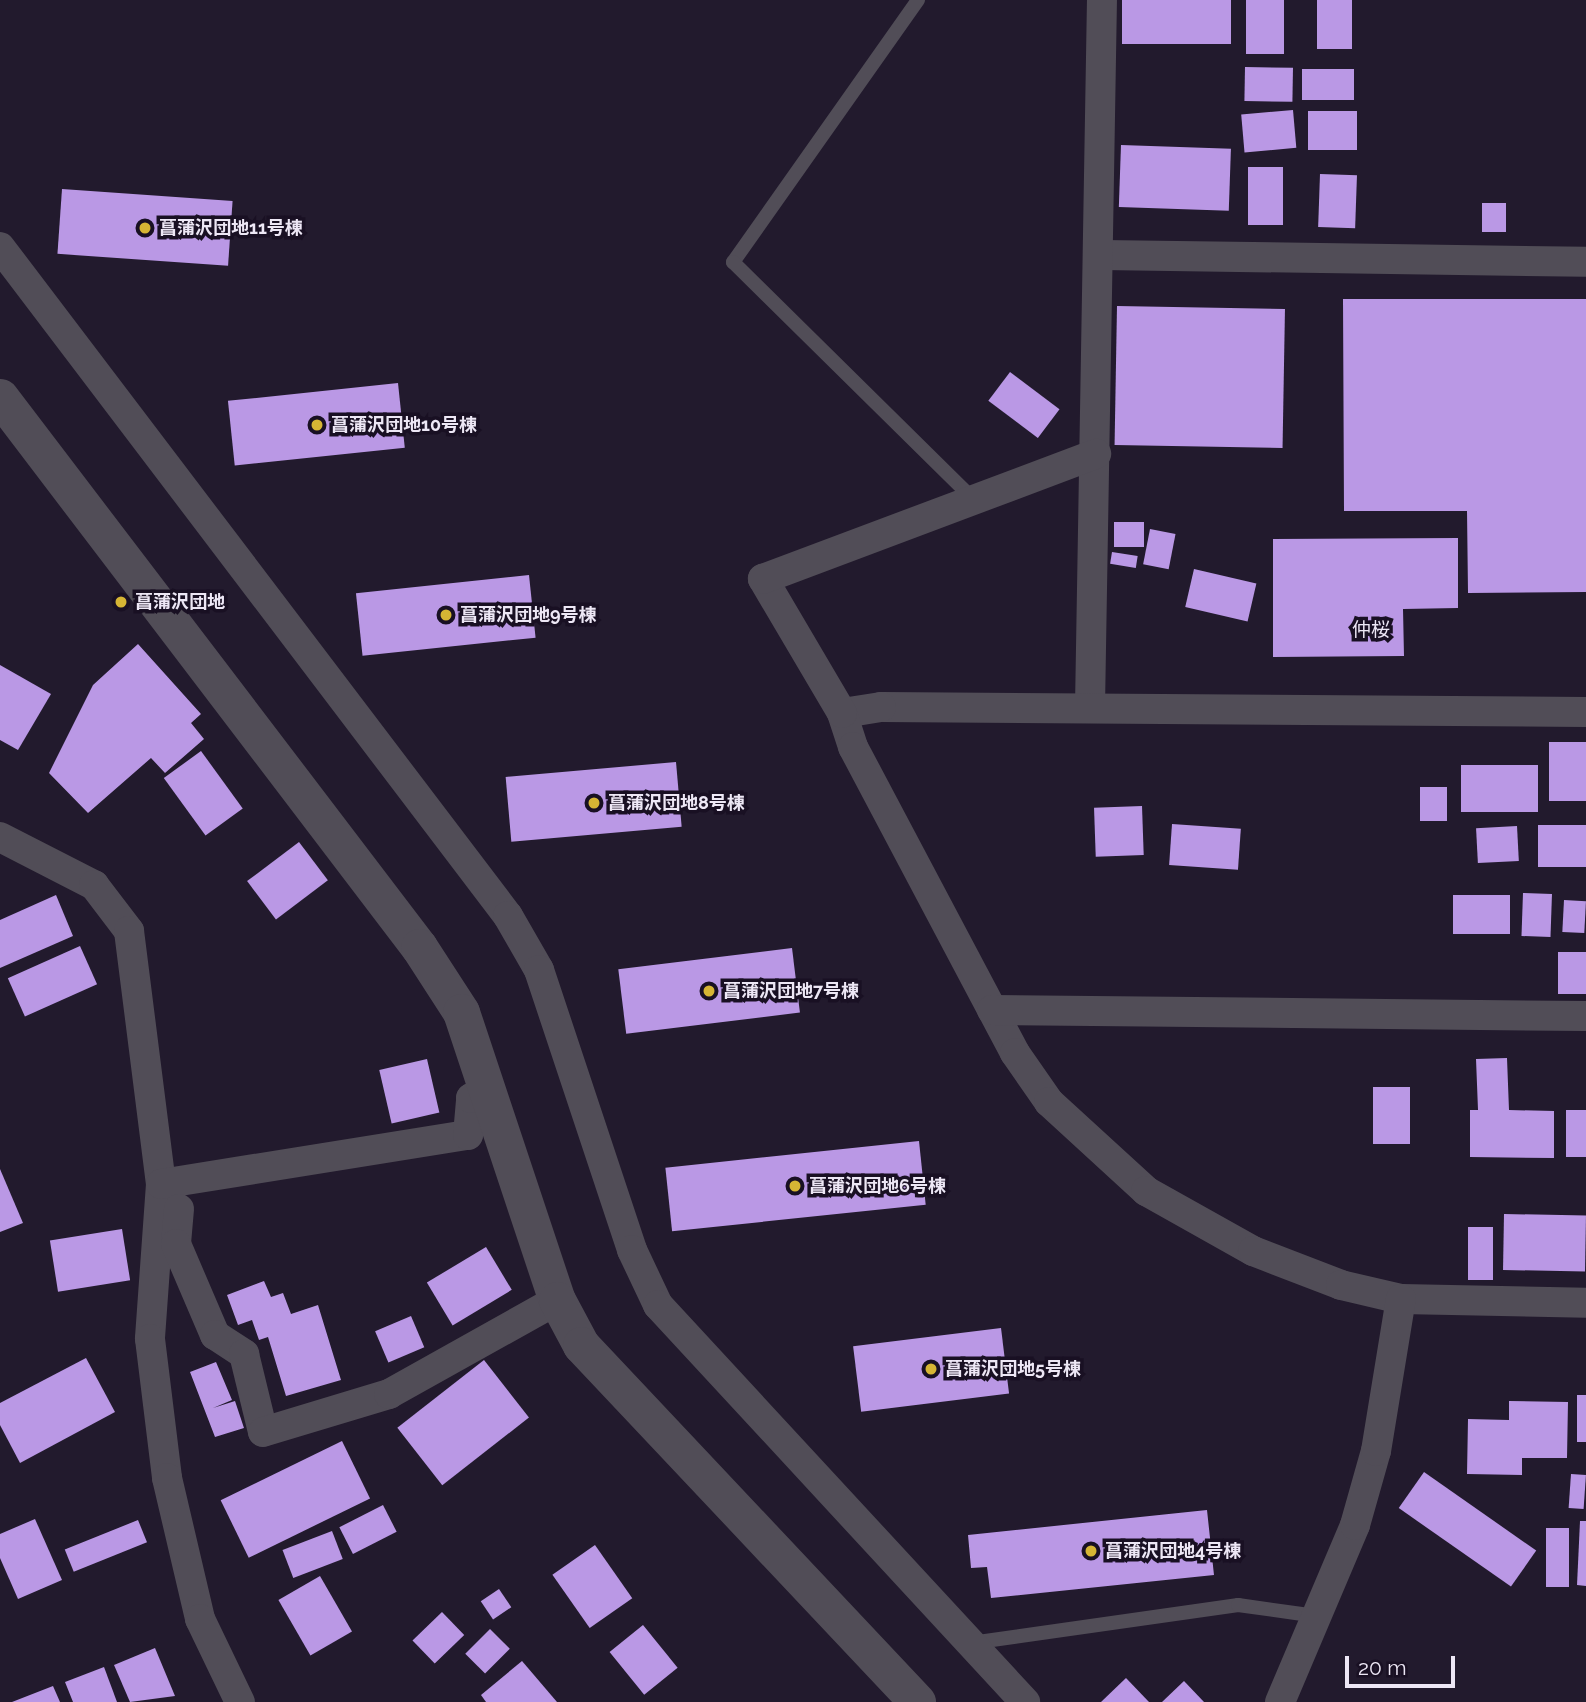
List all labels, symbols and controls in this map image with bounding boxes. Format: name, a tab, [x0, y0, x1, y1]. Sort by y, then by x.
place label: 菖蒲沢団地11号棟	[159, 217, 303, 239]
marker: 菖蒲沢団地11号棟	[137, 220, 153, 236]
place label: 菖蒲沢団地10号棟	[331, 414, 477, 436]
marker: 菖蒲沢団地10号棟	[309, 417, 325, 433]
place label: 菖蒲沢団地	[135, 591, 225, 613]
marker: 菖蒲沢団地	[113, 594, 129, 610]
place label: 菖蒲沢団地9号棟	[460, 604, 597, 626]
marker: 菖蒲沢団地9号棟	[438, 607, 454, 623]
district label: 仲桜	[1352, 619, 1390, 641]
place label: 菖蒲沢団地8号棟	[608, 792, 745, 814]
marker: 菖蒲沢団地8号棟	[586, 795, 602, 811]
place label: 菖蒲沢団地7号棟	[723, 980, 859, 1002]
marker: 菖蒲沢団地7号棟	[701, 983, 717, 999]
place label: 菖蒲沢団地6号棟	[809, 1175, 946, 1197]
marker: 菖蒲沢団地6号棟	[787, 1178, 803, 1194]
place label: 菖蒲沢団地5号棟	[945, 1358, 1081, 1380]
marker: 菖蒲沢団地5号棟	[923, 1361, 939, 1377]
place label: 菖蒲沢団地4号棟	[1105, 1540, 1241, 1562]
marker: 菖蒲沢団地4号棟	[1083, 1543, 1099, 1559]
scale bar	[1348, 1642, 1458, 1686]
text: 20 m	[1358, 1655, 1406, 1680]

